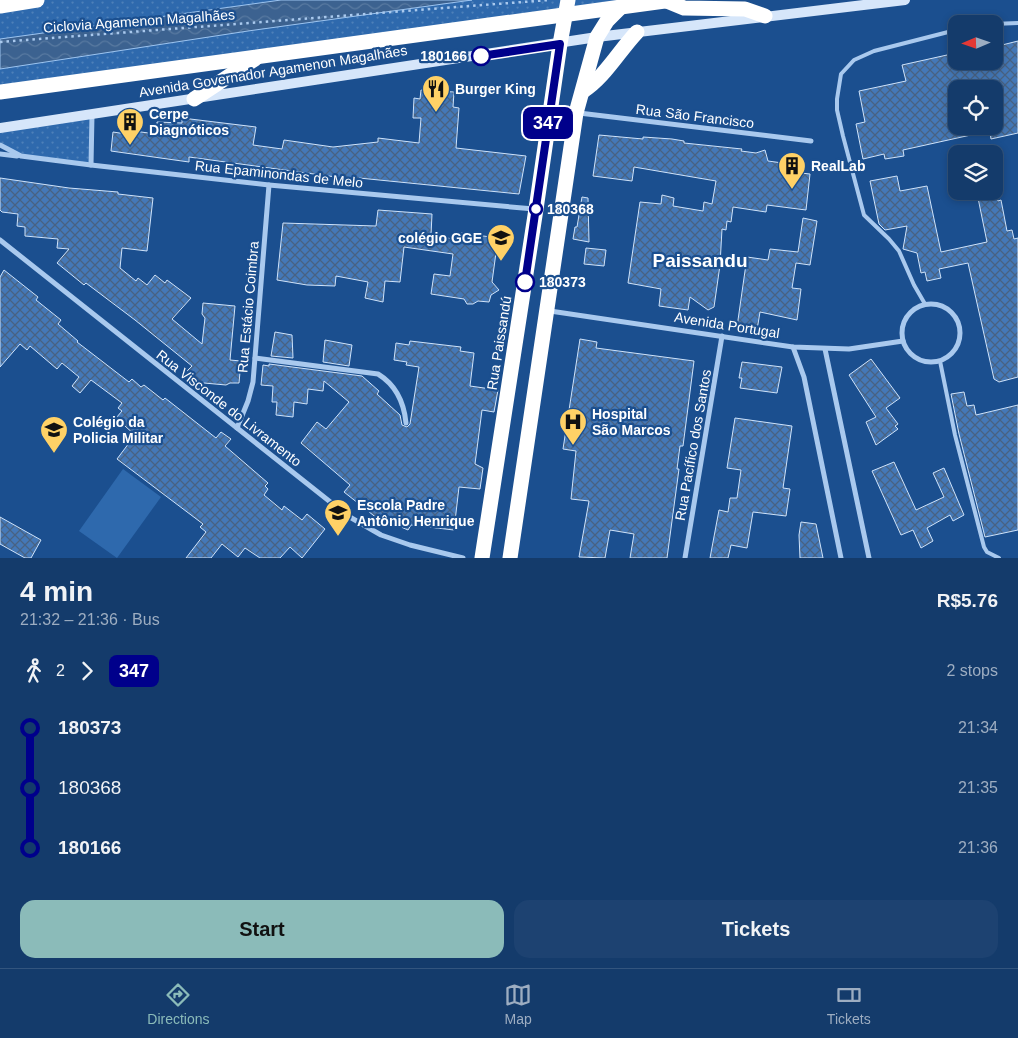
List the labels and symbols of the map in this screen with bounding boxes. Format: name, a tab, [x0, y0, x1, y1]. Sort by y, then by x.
street label: Ciclovia Agamenon Magalhães	[43, 6, 235, 36]
north arrow	[948, 15, 1002, 70]
street label: Avenida Governador Agamenon Magalhães	[138, 42, 408, 100]
marker: 180166	[471, 46, 491, 66]
place label: 180166	[420, 48, 467, 64]
restaurant icon: Burger King	[421, 74, 451, 113]
place label: Burger King	[455, 81, 536, 97]
street label: Rua São Francisco	[635, 101, 755, 131]
place label: Cerpe Diagnóticos	[149, 106, 229, 138]
building icon: Cerpe Diagnóticos	[115, 107, 145, 146]
line badge: 347	[519, 107, 577, 139]
building icon: RealLab	[777, 151, 807, 190]
street label: Rua Epaminondas de Melo	[194, 157, 364, 191]
place label: RealLab	[811, 158, 865, 174]
place label: 180368	[547, 201, 594, 217]
marker: 180368	[529, 202, 543, 216]
school or university icon: colégio GGE	[486, 223, 516, 262]
place label: colégio GGE	[398, 230, 482, 246]
street label: Rua Estácio Coimbra	[234, 240, 262, 374]
district label: Paissandu	[652, 250, 748, 271]
marker: 180373	[515, 272, 535, 292]
place label: 180373	[539, 274, 586, 290]
street label: Rua Paissandú	[484, 295, 514, 391]
street label: Avenida Portugal	[673, 309, 781, 341]
street label: Rua Visconde do Livramento	[153, 346, 305, 470]
street label: Rua Pacífico dos Santos	[672, 368, 714, 522]
place label: Hospital São Marcos	[592, 406, 671, 438]
hospital icon: Hospital São Marcos	[558, 407, 588, 446]
place label: Colégio da Policia Militar	[73, 414, 164, 446]
school or university icon: Colégio da Policia Militar	[39, 415, 69, 454]
place label: Escola Padre Antônio Henrique	[357, 497, 475, 529]
school or university icon: Escola Padre Antônio Henrique	[323, 498, 353, 537]

